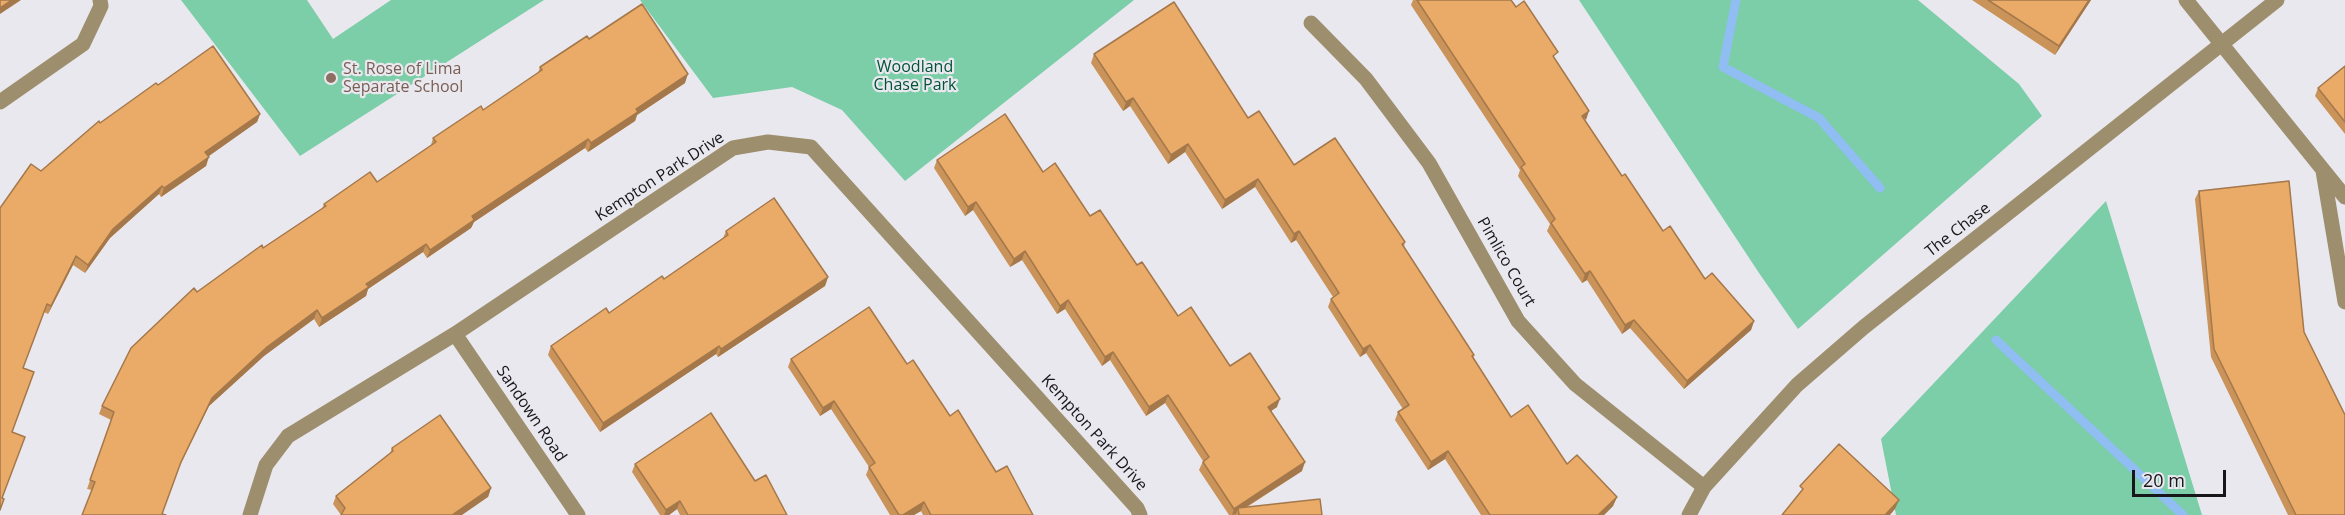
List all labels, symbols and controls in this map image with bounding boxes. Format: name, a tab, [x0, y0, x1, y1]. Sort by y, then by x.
park label: Woodland Chase Park	[873, 57, 957, 95]
place label: St. Rose of Lima Separate School	[343, 59, 463, 97]
marker: St. Rose of Lima Separate School	[324, 71, 338, 85]
street label: Kempton Park Drive	[592, 128, 728, 226]
street label: The Chase	[1922, 199, 1994, 261]
street label: Pimlico Court	[1473, 214, 1539, 310]
street label: Sandown Road	[492, 362, 570, 466]
street label: Kempton Park Drive	[1037, 371, 1151, 495]
scale bar	[2135, 458, 2230, 496]
text: 20 m	[2143, 468, 2185, 492]

